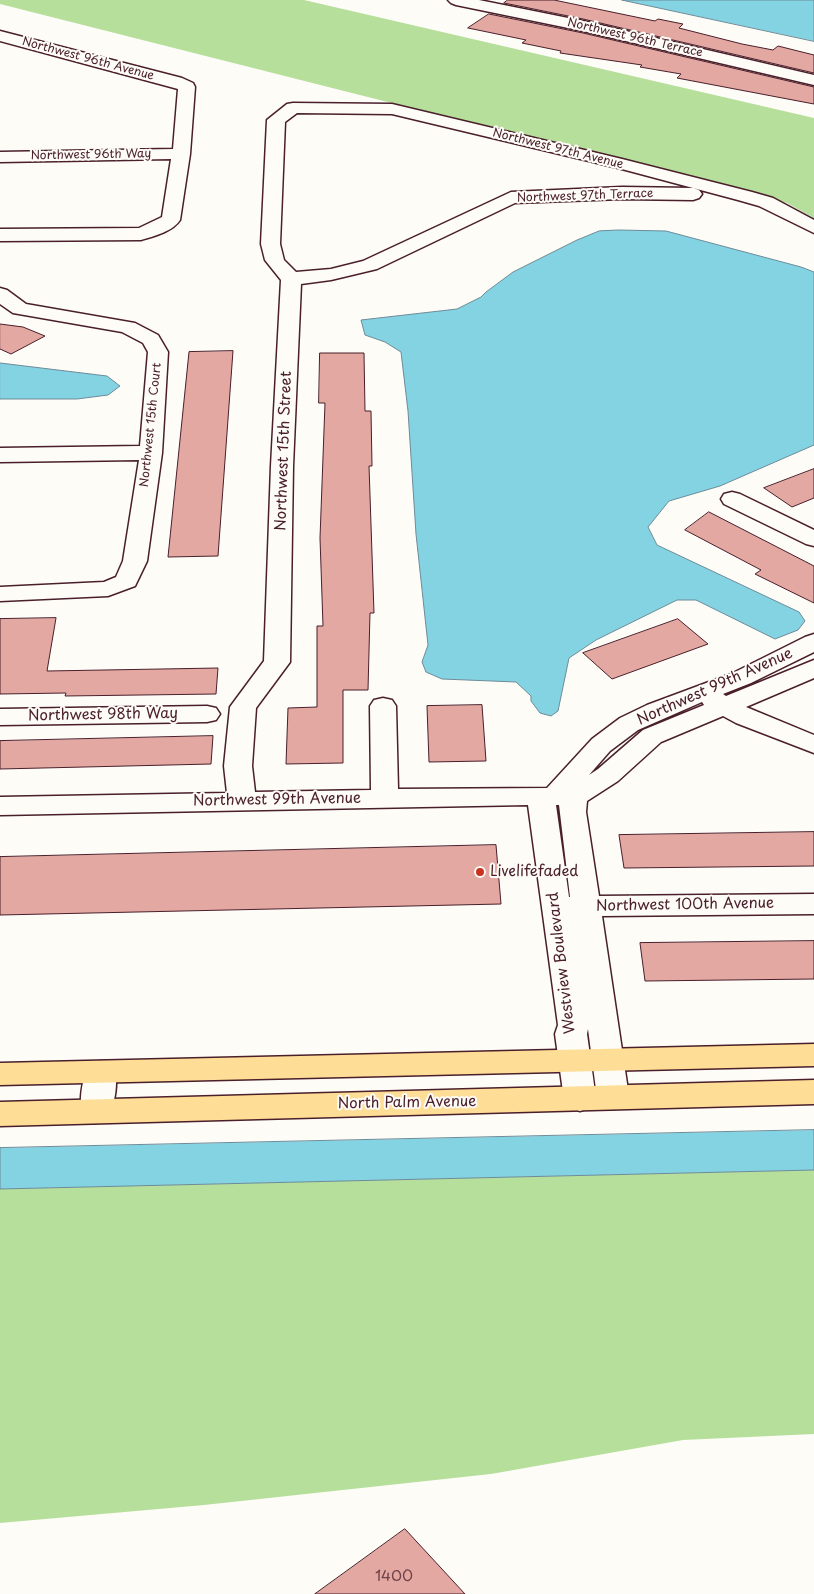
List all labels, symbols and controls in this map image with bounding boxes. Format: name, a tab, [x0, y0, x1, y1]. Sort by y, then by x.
street label: Northwest 96th Terrace	[566, 15, 704, 61]
street label: Northwest 96th Avenue	[20, 34, 156, 84]
street label: Northwest 97th Avenue	[491, 126, 625, 172]
street label: Northwest 96th Way	[30, 147, 152, 163]
street label: Northwest 97th Terrace	[517, 186, 653, 206]
street label: Northwest 15th Court	[137, 362, 165, 488]
street label: Northwest 15th Street	[272, 371, 296, 531]
street label: Northwest 99th Avenue	[634, 645, 796, 729]
street label: Northwest 98th Way	[28, 705, 178, 725]
street label: Northwest 99th Avenue	[193, 790, 361, 810]
place label: Livelifefaded	[490, 863, 578, 881]
marker: Livelifefaded	[474, 866, 486, 878]
street label: Westview Boulevard	[544, 891, 580, 1035]
street label: Northwest 100th Avenue	[596, 894, 774, 916]
street label: North Palm Avenue	[338, 1093, 476, 1113]
house number: 1400	[375, 1568, 413, 1586]

